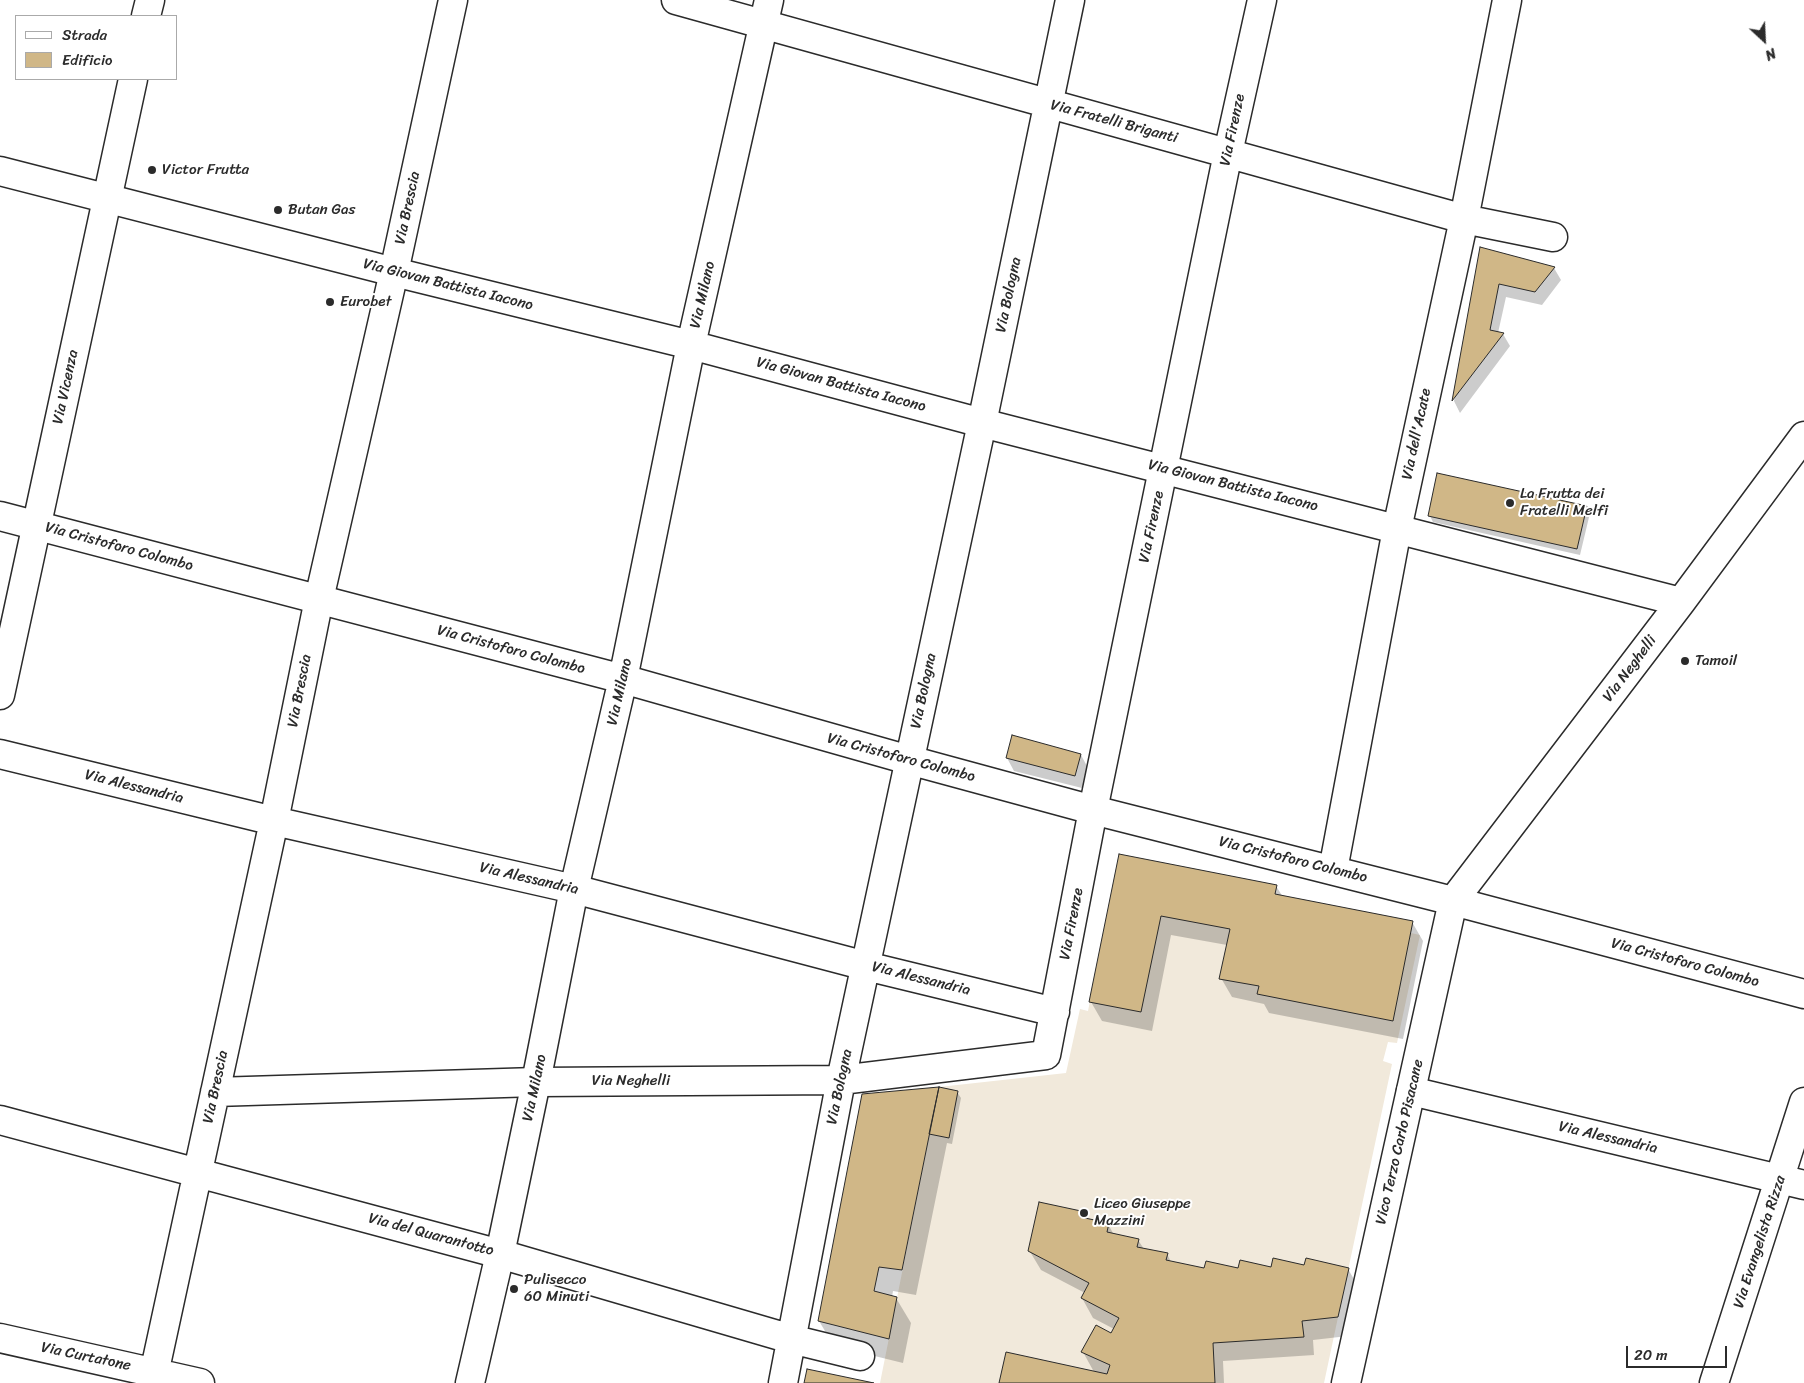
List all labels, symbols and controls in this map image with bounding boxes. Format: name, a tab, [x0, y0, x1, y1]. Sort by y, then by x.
legend	[15, 15, 178, 80]
north arrow	[1739, 15, 1789, 65]
text: Strada	[62, 22, 107, 48]
text: N	[1761, 41, 1780, 67]
text: Edificio	[62, 47, 113, 73]
street label: Via Firenze	[1217, 92, 1249, 168]
street label: Via Fratelli Briganti	[1048, 96, 1180, 148]
place label: Victor Frutta	[162, 161, 249, 179]
marker: Victor Frutta	[146, 164, 158, 176]
street label: Via Brescia	[392, 170, 424, 246]
place label: Butan Gas	[288, 201, 355, 219]
marker: Butan Gas	[272, 204, 284, 216]
street label: Via Giovan Battista Iacono	[361, 255, 535, 315]
street label: Via Bologna	[992, 256, 1026, 334]
street label: Via Milano	[687, 260, 719, 330]
place label: Eurobet	[340, 293, 391, 311]
marker: Eurobet	[324, 296, 336, 308]
street label: Via Vicenza	[49, 348, 83, 426]
street label: Via Giovan Battista Iacono	[754, 354, 928, 416]
street label: Via dell'Acate	[1399, 387, 1435, 481]
street label: Via Giovan Battista Iacono	[1146, 456, 1320, 516]
place label: La Frutta dei Fratelli Melfi	[1520, 485, 1608, 520]
street label: Via Firenze	[1136, 489, 1168, 565]
marker: La Frutta dei Fratelli Melfi	[1504, 497, 1516, 509]
street label: Via Cristoforo Colombo	[43, 519, 195, 575]
street label: Via Cristoforo Colombo	[435, 622, 587, 678]
street label: Via Neghelli	[1599, 632, 1661, 706]
street label: Via Bologna	[907, 652, 941, 730]
place label: Tamoil	[1695, 652, 1737, 670]
street label: Via Brescia	[284, 653, 316, 729]
marker: Tamoil	[1679, 655, 1691, 667]
street label: Via Milano	[604, 657, 636, 727]
street label: Via Cristoforo Colombo	[825, 730, 977, 786]
street label: Via Alessandria	[83, 766, 185, 808]
street label: Via Cristoforo Colombo	[1217, 833, 1369, 887]
street label: Via Alessandria	[478, 859, 580, 899]
street label: Via Firenze	[1056, 886, 1088, 962]
street label: Via Cristoforo Colombo	[1609, 935, 1761, 991]
street label: Via Alessandria	[870, 958, 972, 1000]
street label: Via Bologna	[823, 1048, 857, 1126]
street label: Via Brescia	[200, 1049, 232, 1125]
street label: Via Milano	[519, 1053, 551, 1123]
street label: Vico Terzo Carlo Pisacane	[1372, 1058, 1428, 1226]
street label: Via Neghelli	[592, 1072, 670, 1090]
street label: Via Alessandria	[1557, 1118, 1659, 1158]
street label: Via Evangelista Rizza	[1730, 1173, 1790, 1311]
place label: Liceo Giuseppe Mazzini	[1094, 1195, 1191, 1230]
marker: Liceo Giuseppe Mazzini	[1078, 1207, 1090, 1219]
street label: Via del Quarantotto	[366, 1210, 496, 1260]
place label: Pulisecco 60 Minuti	[524, 1271, 589, 1306]
marker: Pulisecco 60 Minuti	[508, 1283, 520, 1295]
scale bar	[1629, 1336, 1730, 1368]
street label: Via Curtatone	[39, 1339, 133, 1375]
text: 20 m	[1634, 1342, 1668, 1368]

